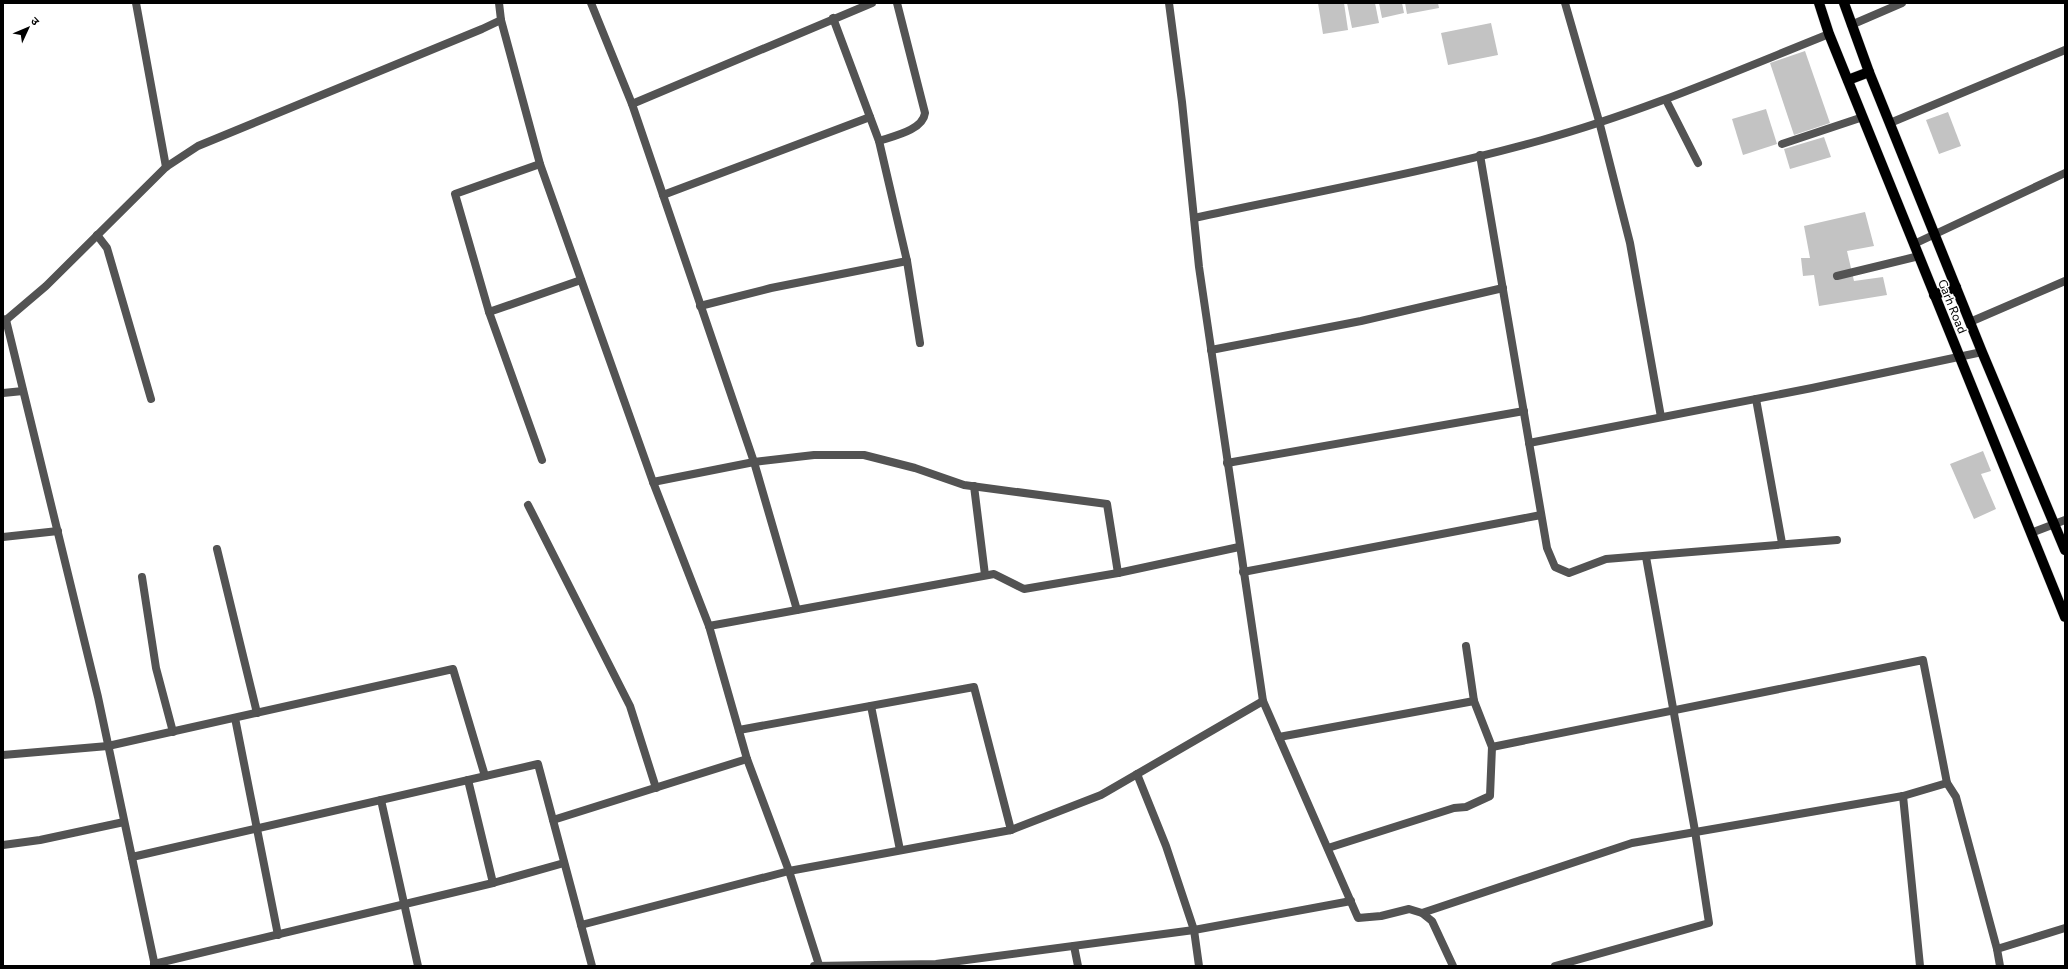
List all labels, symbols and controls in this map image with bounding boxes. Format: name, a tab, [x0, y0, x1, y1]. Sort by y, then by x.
north arrow	[8, 8, 48, 48]
text: उ	[29, 14, 43, 28]
street label: Garh Road	[1936, 277, 1970, 335]

